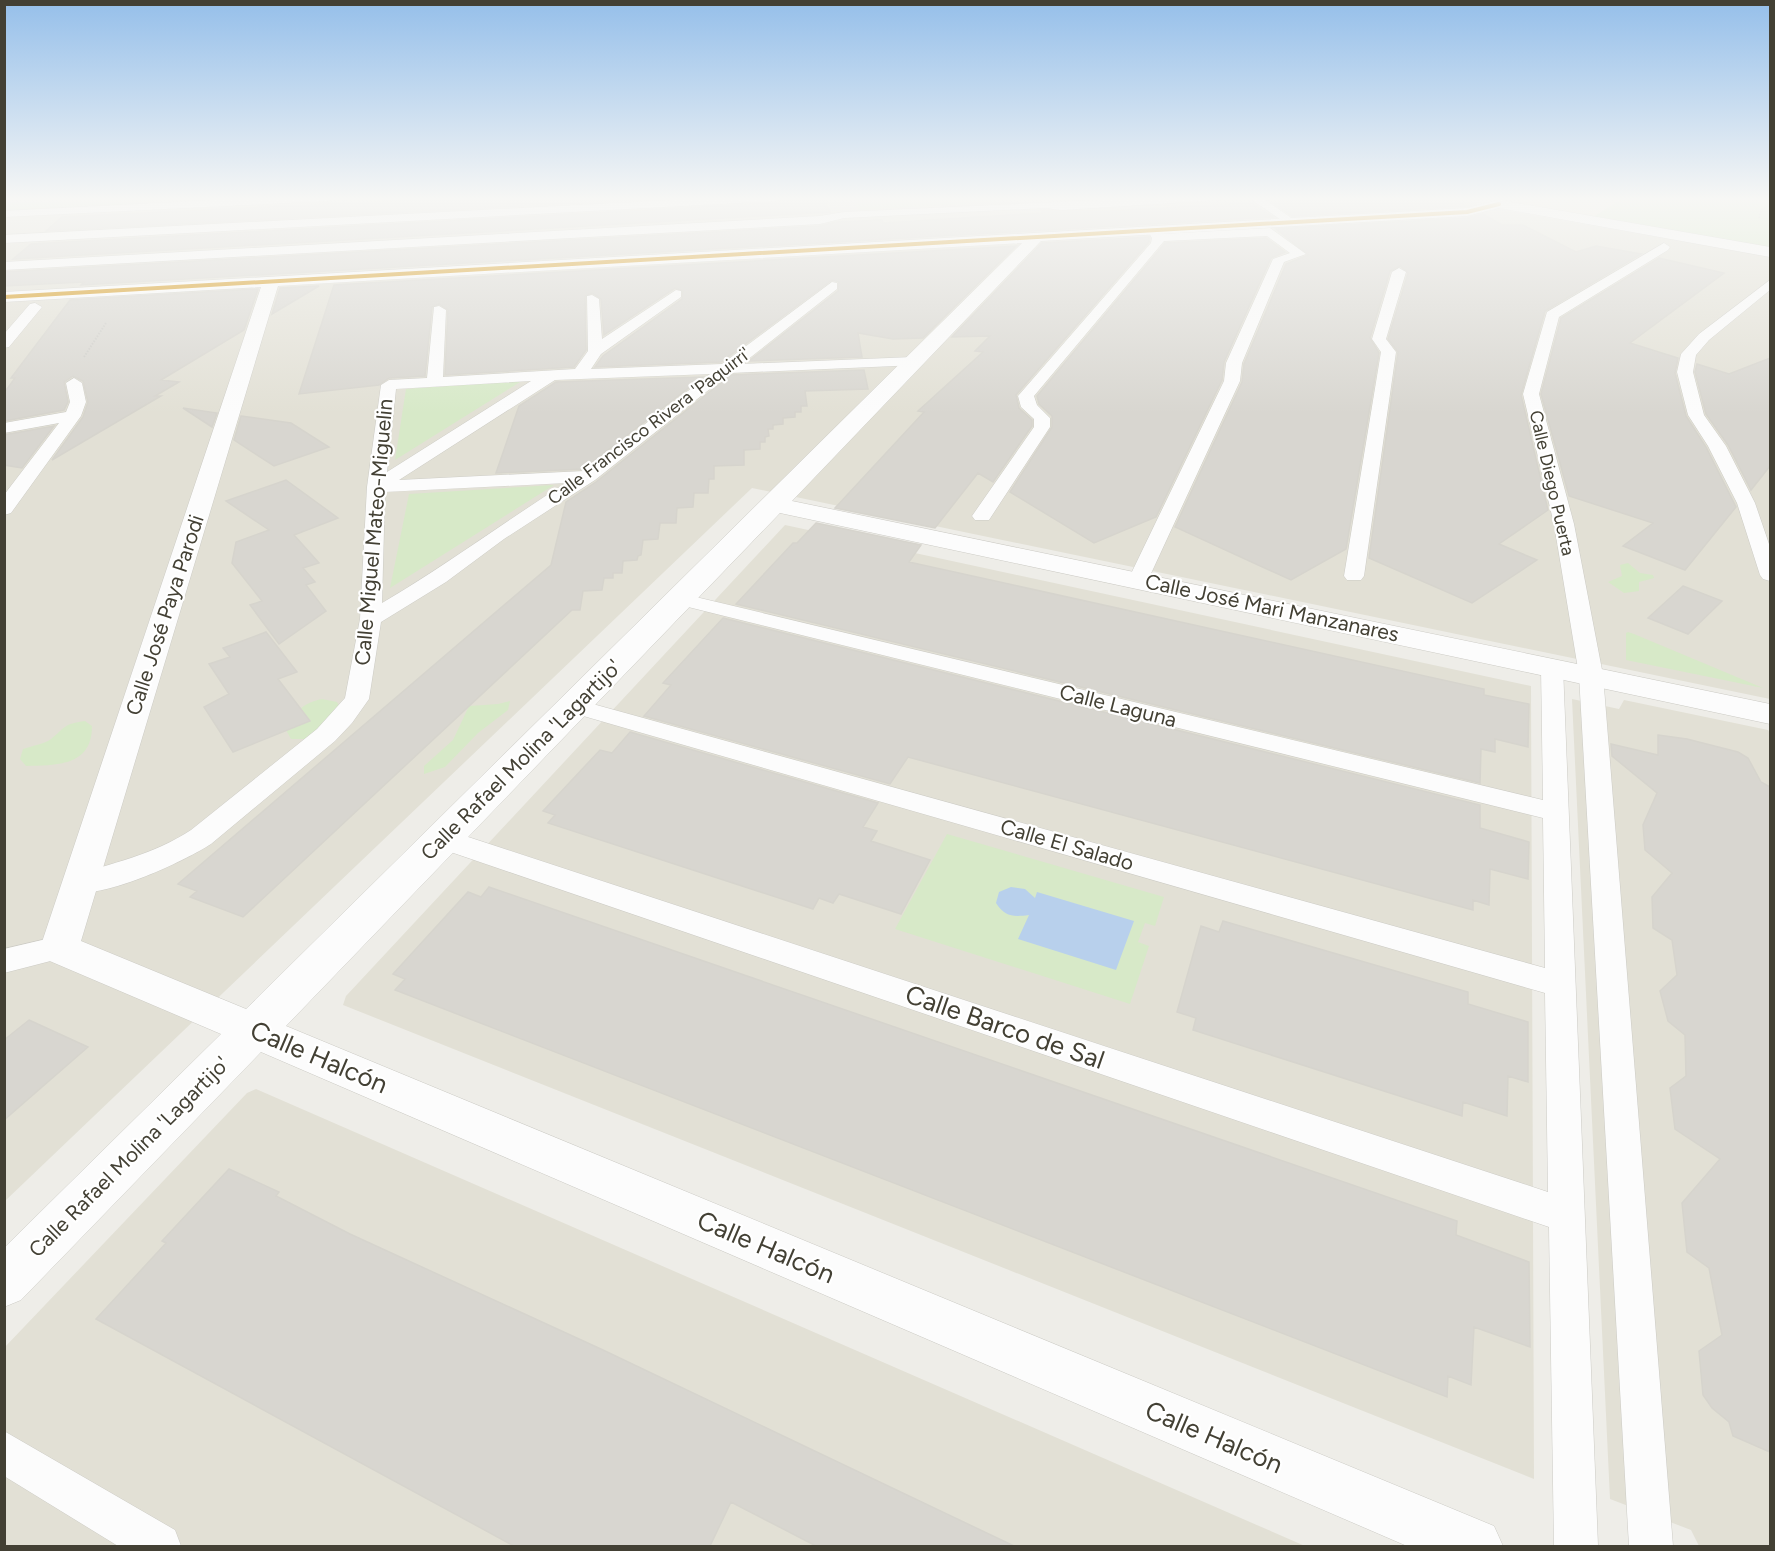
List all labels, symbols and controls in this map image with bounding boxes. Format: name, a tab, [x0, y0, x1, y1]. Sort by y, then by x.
street label: Calle Francisco Rivera 'Paquirri'	[543, 343, 755, 509]
street label: Calle Miguel Mateo-Miguelin	[349, 397, 398, 666]
street label: Calle Diego Puerta	[1525, 408, 1579, 558]
street label: Calle José Paya Parodi	[120, 511, 209, 718]
street label: Calle José Mari Manzanares	[1143, 568, 1401, 647]
street label: Calle Rafael Molina 'Lagartijo'	[415, 654, 626, 865]
street label: Calle Laguna	[1057, 679, 1179, 732]
street label: Calle El Salado	[998, 814, 1137, 875]
street label: Calle Barco de Sal	[901, 978, 1109, 1076]
street label: Calle Halcón	[245, 1014, 393, 1100]
street label: Calle Rafael Molina 'Lagartijo'	[23, 1051, 234, 1262]
street label: Calle Halcón	[692, 1204, 840, 1290]
street label: Calle Halcón	[1140, 1394, 1288, 1480]

